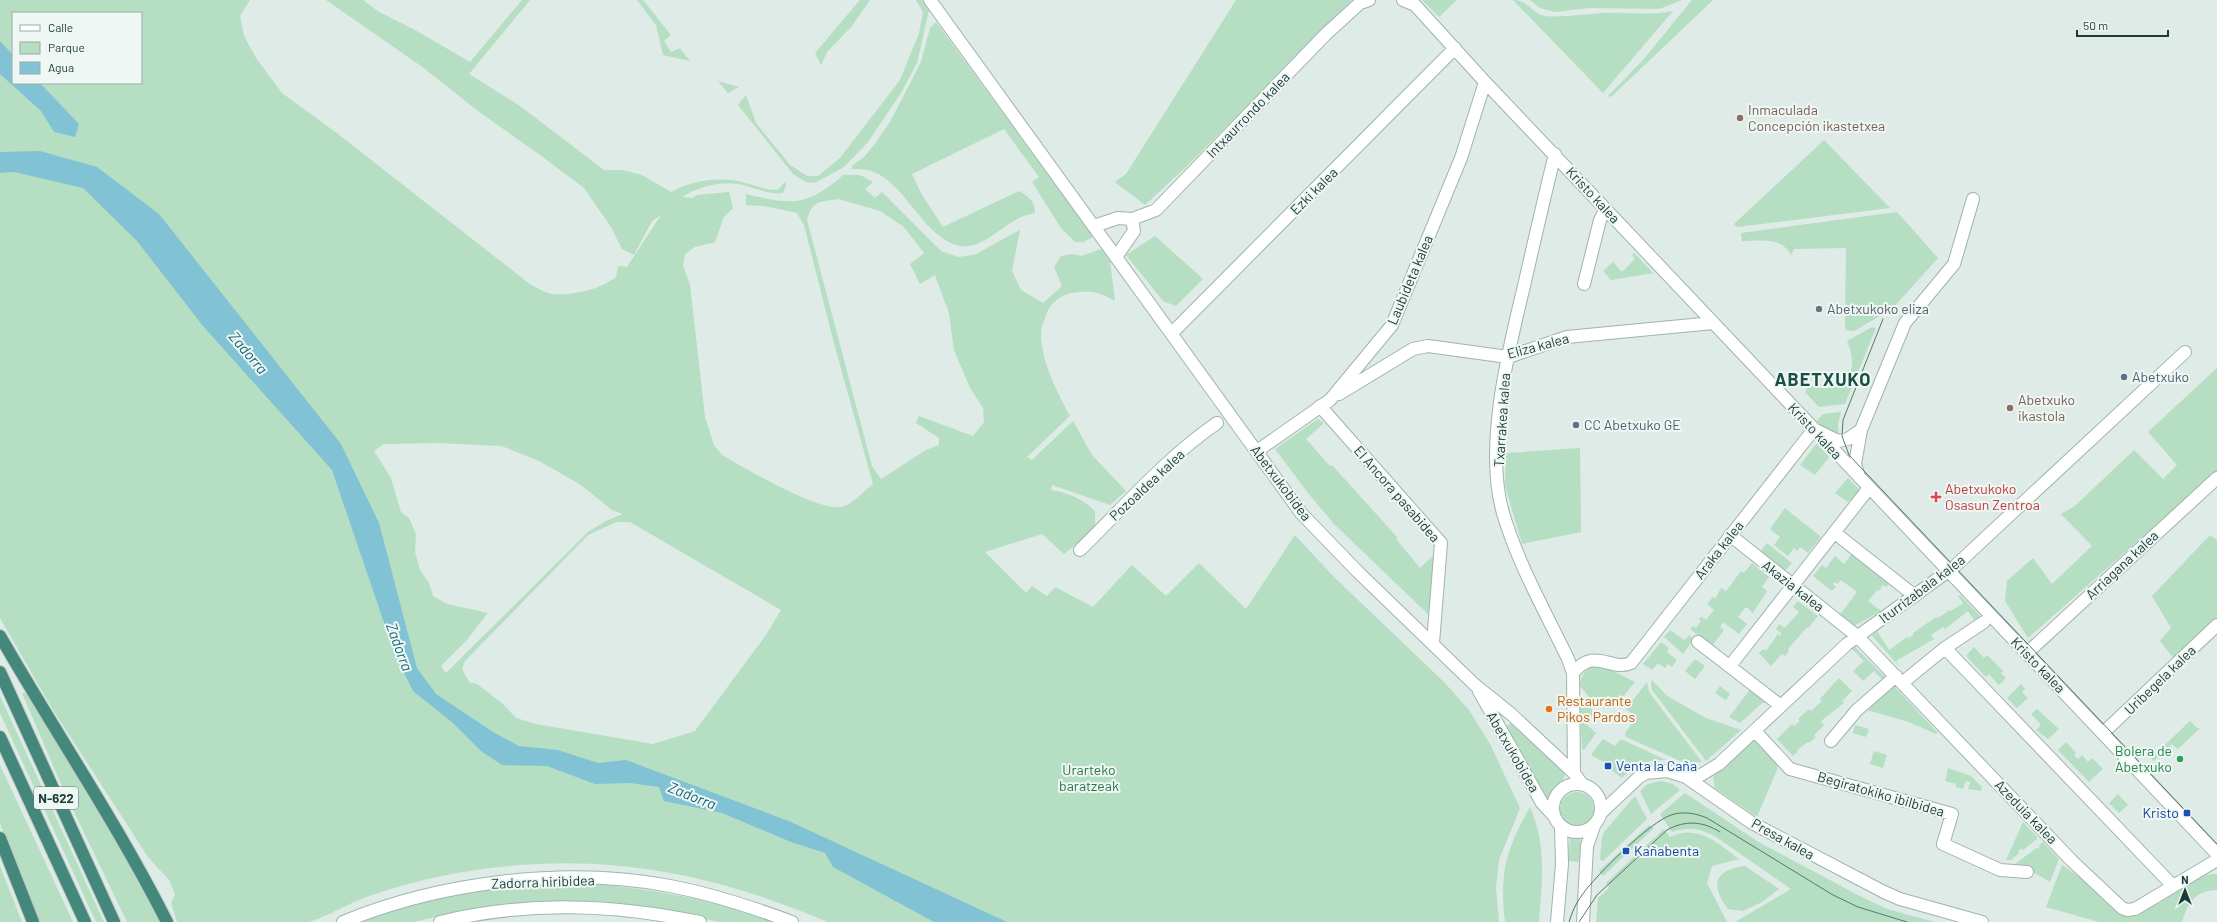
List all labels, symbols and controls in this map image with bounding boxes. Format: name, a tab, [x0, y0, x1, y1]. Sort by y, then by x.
legend	[12, 12, 142, 84]
scale bar	[2077, 12, 2168, 38]
text: 50 m	[2083, 18, 2108, 32]
text: Calle	[48, 20, 73, 34]
text: Parque	[48, 40, 85, 54]
text: Agua	[48, 60, 74, 74]
street label: Intxaurrondo kalea	[1202, 68, 1293, 161]
place label: Inmaculada Concepción ikastetxea	[1748, 101, 1885, 134]
marker: Inmaculada Concepción ikastetxea	[1735, 113, 1745, 123]
street label: Ezki kalea	[1286, 163, 1341, 218]
street label: Kristo kalea	[1563, 163, 1624, 226]
street label: Laubideta kalea	[1383, 232, 1436, 327]
place label: Abetxukoko eliza	[1827, 300, 1929, 317]
marker: Abetxukoko eliza	[1814, 304, 1824, 314]
water label: Zadorra	[226, 327, 272, 377]
street label: Eliza kalea	[1505, 329, 1571, 362]
district label: ABETXUKO	[1775, 368, 1871, 390]
place label: Abetxuko	[2132, 368, 2189, 385]
street label: Txarrakea kalea	[1490, 372, 1513, 468]
marker: Abetxuko	[2119, 372, 2129, 382]
place label: Abetxuko ikastola	[2018, 391, 2075, 424]
street label: Kristo kalea	[1785, 399, 1846, 462]
marker: Abetxuko ikastola	[2005, 403, 2015, 413]
place label: CC Abetxuko GE	[1584, 416, 1681, 433]
marker: CC Abetxuko GE	[1571, 420, 1581, 430]
street label: Abetxukobidea	[1247, 441, 1315, 524]
street label: El Ancora pasabidea	[1351, 442, 1444, 545]
street label: Pozoaldea kalea	[1105, 445, 1188, 524]
place label: Abetxukoko Osasun Zentroa	[1945, 480, 2040, 513]
marker: Abetxukoko Osasun Zentroa	[1930, 491, 1942, 503]
street label: Araka kalea	[1691, 517, 1747, 582]
street label: Arriagana kalea	[2082, 527, 2162, 603]
street label: Iturrizabala kalea	[1875, 551, 1968, 626]
street label: Akazia kalea	[1759, 556, 1828, 615]
water label: Zadorra	[383, 620, 417, 673]
street label: Kristo kalea	[2008, 633, 2069, 696]
street label: Uribegela kalea	[2120, 641, 2199, 718]
place label: Restaurante Pikos Pardos	[1557, 692, 1635, 725]
marker: Restaurante Pikos Pardos	[1544, 704, 1554, 714]
street label: Abetxukobidea	[1483, 708, 1543, 795]
place label: Bolera de Abetxuko	[2115, 742, 2172, 775]
marker: Bolera de Abetxuko	[2175, 754, 2185, 764]
place label: Venta la Caña	[1616, 757, 1697, 774]
park label: Urarteko baratzeak	[1059, 761, 1119, 794]
marker: Venta la Caña	[1603, 761, 1613, 771]
street label: Begiratokiko ibilbidea	[1816, 767, 1947, 820]
street label: Azeduia kalea	[1992, 776, 2061, 847]
water label: Zadorra	[666, 777, 719, 813]
road number: N-622	[34, 787, 78, 809]
place label: Kristo	[2143, 804, 2179, 821]
marker: Kristo	[2182, 808, 2192, 818]
street label: Presa kalea	[1749, 814, 1818, 863]
place label: Kañabenta	[1634, 842, 1699, 859]
marker: Kañabenta	[1621, 846, 1631, 856]
north arrow	[2165, 870, 2205, 910]
street label: Zadorra hiribidea	[491, 871, 595, 892]
text: N	[2181, 873, 2189, 886]

